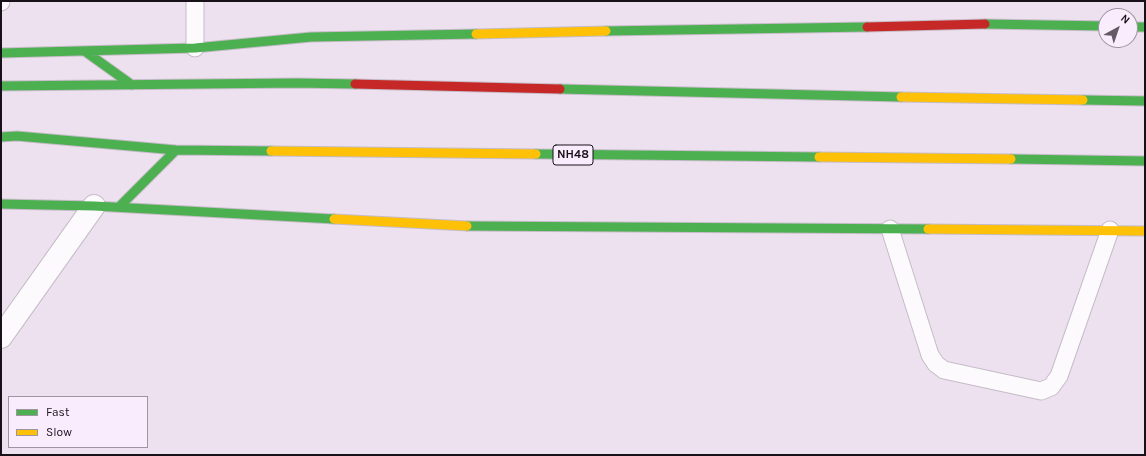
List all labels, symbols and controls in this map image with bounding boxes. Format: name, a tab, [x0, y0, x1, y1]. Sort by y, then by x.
north arrow	[1098, 8, 1138, 48]
text: N	[1118, 12, 1133, 27]
road number: NH48	[553, 145, 593, 165]
legend	[8, 396, 148, 448]
text: Fast	[46, 405, 69, 419]
text: Slow	[46, 425, 72, 439]

